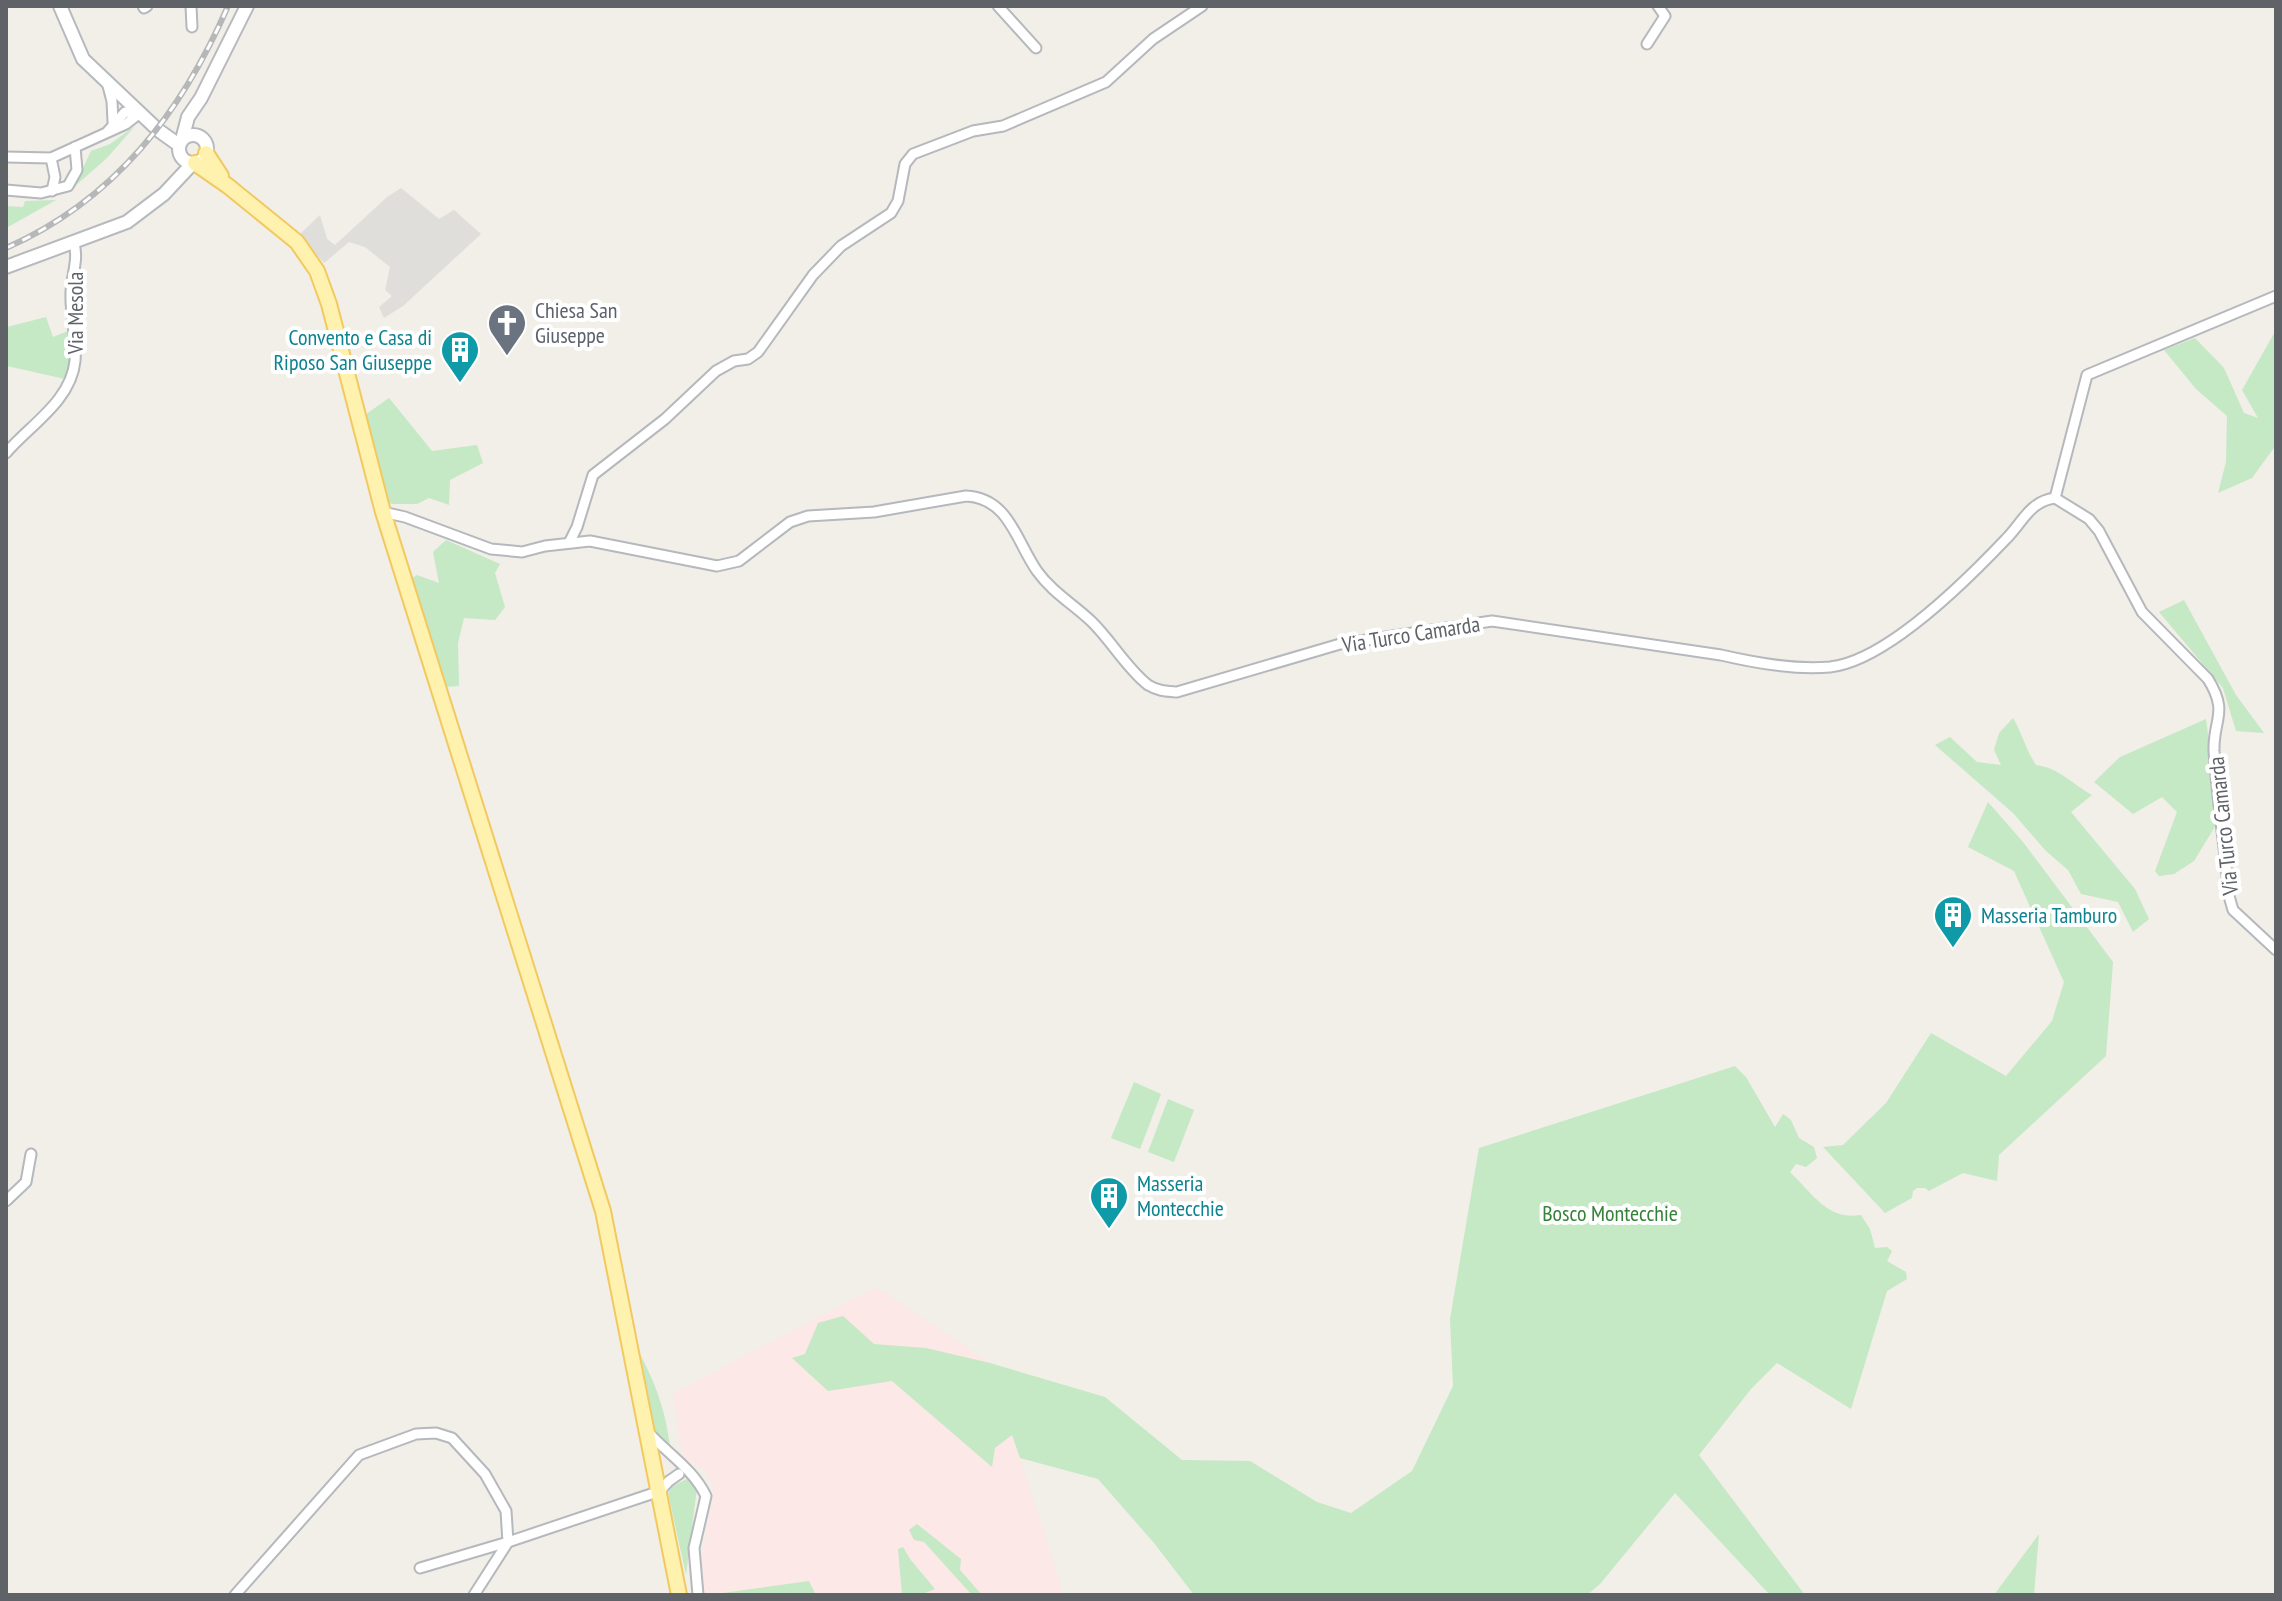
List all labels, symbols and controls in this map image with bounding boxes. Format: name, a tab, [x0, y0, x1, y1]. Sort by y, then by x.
street label: Via Mesola	[61, 272, 89, 355]
place label: Chiesa San Giuseppe	[535, 296, 617, 349]
church icon: Chiesa San Giuseppe	[486, 302, 528, 357]
place label: Convento e Casa di Riposo San Giuseppe	[274, 323, 432, 376]
building icon: Convento e Casa di Riposo San Giuseppe	[439, 329, 481, 384]
street label: Via Turco Camarda	[1339, 609, 1482, 659]
street label: Via Turco Camarda	[2202, 755, 2244, 898]
building icon: Masseria Tamburo	[1932, 894, 1974, 949]
place label: Masseria Tamburo	[1981, 901, 2117, 929]
place label: Masseria Montecchie	[1137, 1169, 1224, 1222]
building icon: Masseria Montecchie	[1088, 1175, 1130, 1230]
park label: Bosco Montecchie	[1542, 1199, 1678, 1227]

